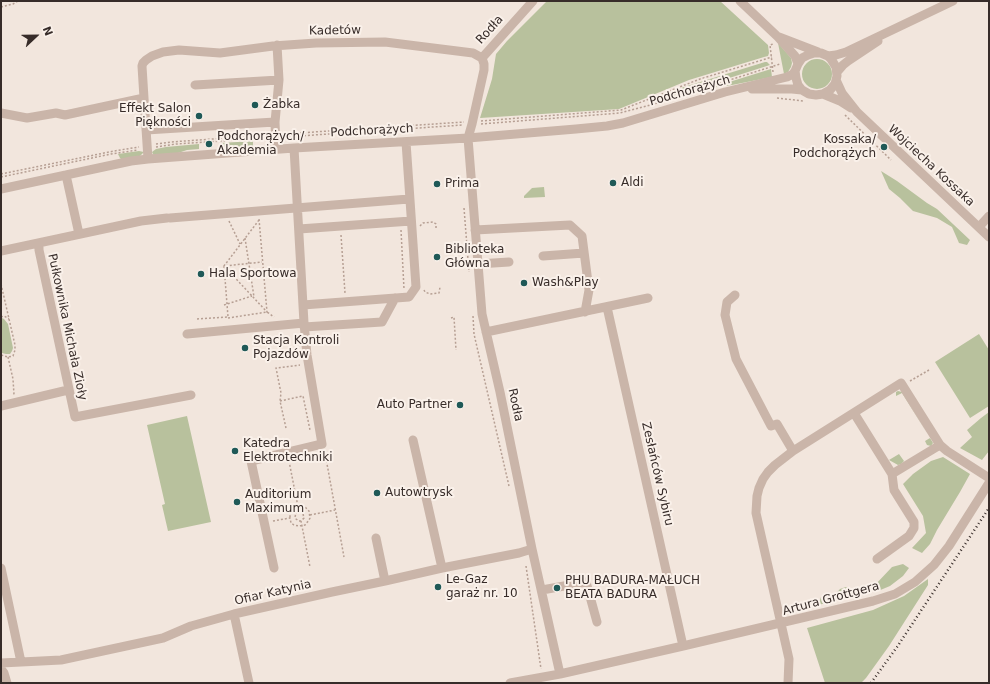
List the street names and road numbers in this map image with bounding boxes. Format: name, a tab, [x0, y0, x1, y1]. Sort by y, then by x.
street label: Rodła	[473, 13, 507, 47]
street label: Kadetów	[309, 23, 361, 39]
street label: Podchorążych	[648, 73, 732, 109]
street label: Podchorążych	[330, 122, 414, 140]
street label: Wojciecha Kossaka	[885, 122, 977, 210]
street label: Pułkownika Michała Zioły	[44, 252, 90, 402]
street label: Rodła	[504, 387, 526, 423]
street label: Zesłańców Sybiru	[638, 421, 676, 527]
street label: Ofiar Katynia	[233, 577, 313, 609]
street label: Artura Grottgera	[781, 579, 881, 619]

